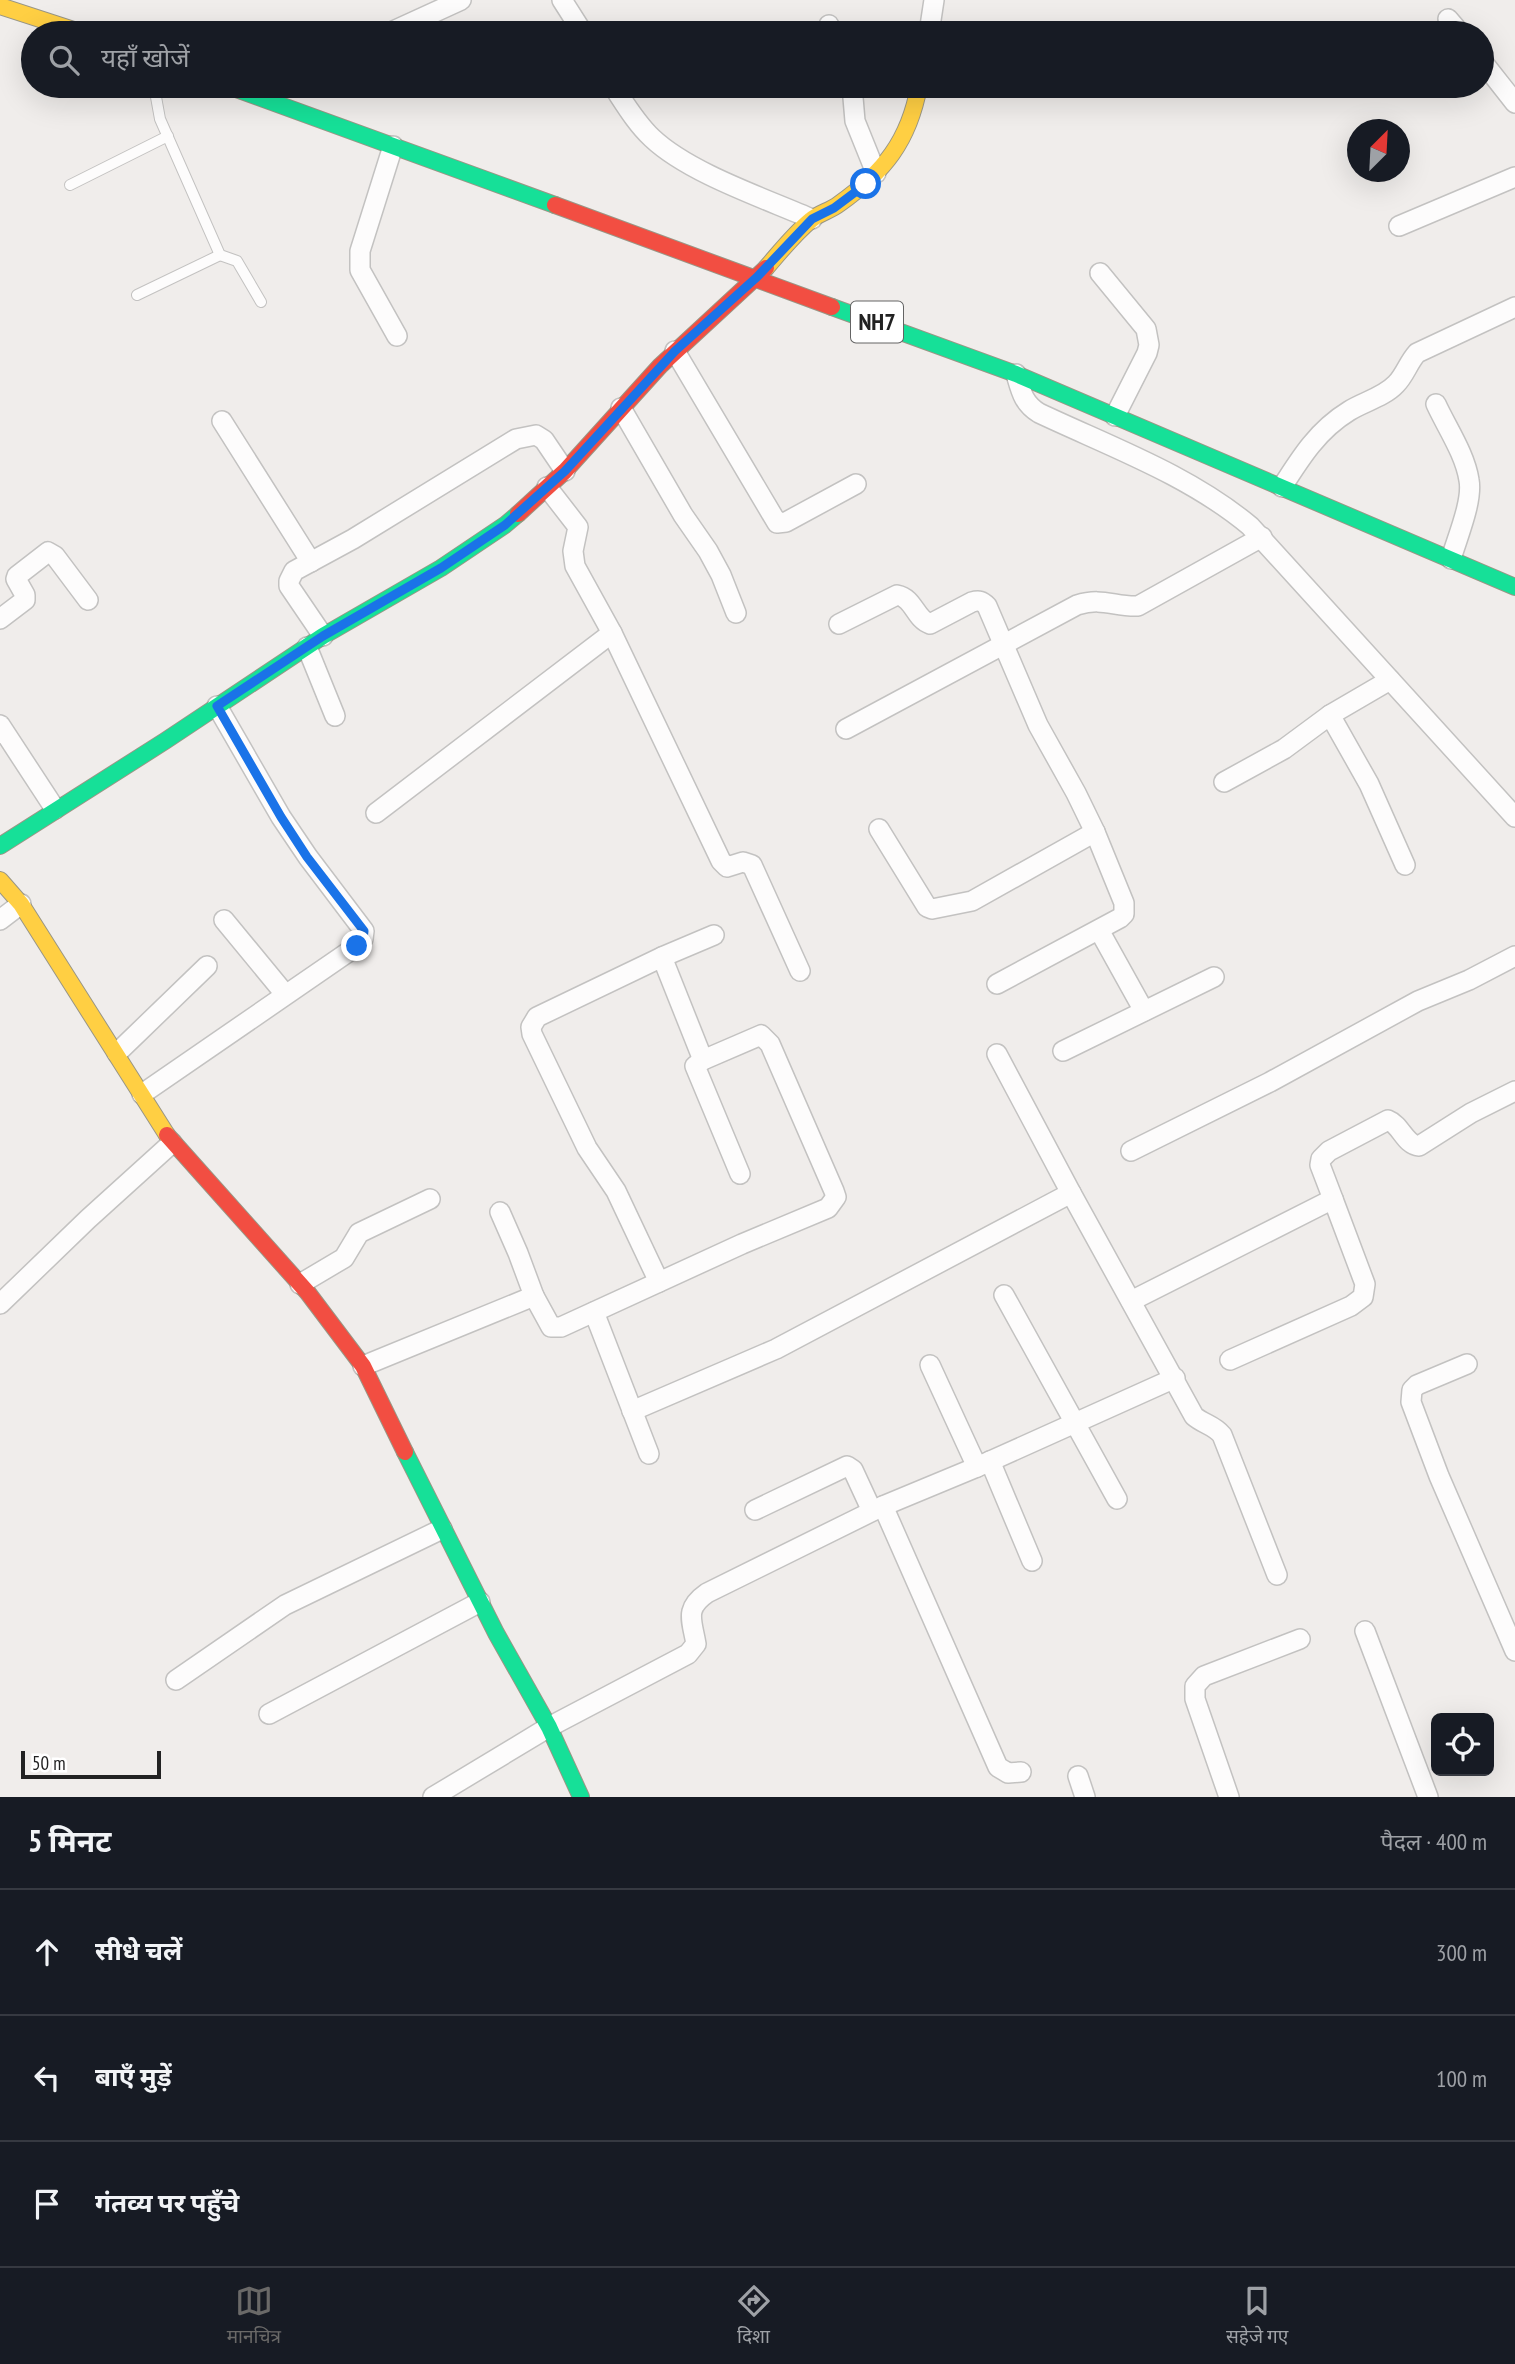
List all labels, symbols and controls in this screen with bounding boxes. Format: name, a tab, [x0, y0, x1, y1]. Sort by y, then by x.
search box	[21, 21, 1494, 98]
icon: search	[45, 41, 83, 79]
text: यहाँ खोजें	[101, 41, 189, 74]
north arrow	[1347, 119, 1410, 182]
route start	[850, 168, 881, 199]
road number: NH7	[851, 302, 903, 342]
route end	[341, 930, 372, 961]
map controls	[1431, 1713, 1494, 1776]
button: locate	[1431, 1713, 1494, 1776]
scale bar	[21, 1748, 161, 1780]
text: 50 m	[32, 1751, 66, 1775]
text: 5 मिनट	[28, 1821, 111, 1860]
text: पैदल · 400 m	[1381, 1827, 1487, 1856]
icon: ahead	[28, 1933, 66, 1971]
text: सीधे चलें	[95, 1934, 182, 1967]
text: 300 m	[1436, 1938, 1487, 1967]
icon: left	[28, 2059, 66, 2097]
text: बाएँ मुड़ें	[95, 2060, 172, 2093]
text: 100 m	[1436, 2064, 1487, 2093]
icon: arrive	[28, 2185, 66, 2223]
text: गंतव्य पर पहुँचे	[95, 2186, 239, 2219]
tab: मानचित्र	[227, 2282, 281, 2351]
tab: दिशा	[735, 2282, 773, 2351]
tab: सहेजे गए	[1226, 2282, 1288, 2351]

